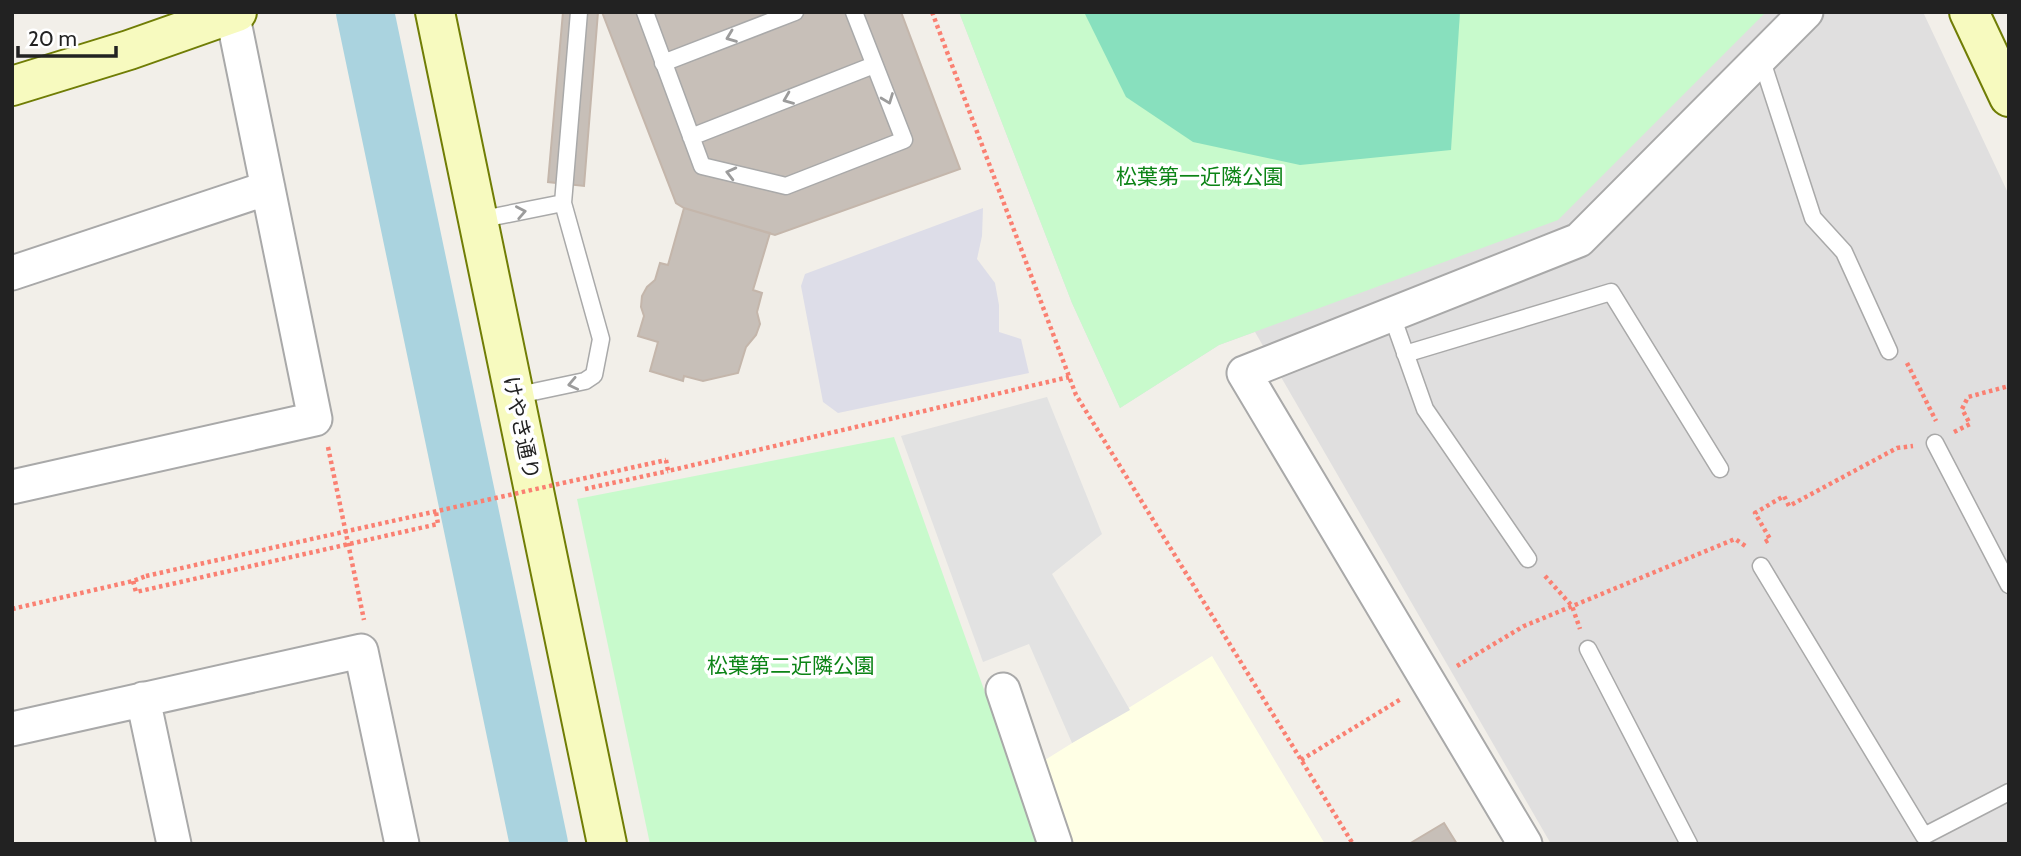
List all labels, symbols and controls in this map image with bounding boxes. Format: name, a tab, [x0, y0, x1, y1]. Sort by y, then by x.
scale bar	[18, 14, 116, 58]
text: 20 m	[28, 26, 77, 51]
one-way arrow	[726, 28, 738, 42]
one-way arrow	[783, 90, 795, 104]
one-way arrow	[879, 92, 893, 104]
park label: 松葉第一近隣公園	[1116, 164, 1284, 189]
one-way arrow	[725, 167, 737, 181]
one-way arrow	[515, 205, 526, 220]
street label: けやき通り	[498, 374, 545, 482]
one-way arrow	[567, 376, 579, 391]
park label: 松葉第二近隣公園	[707, 653, 875, 678]

